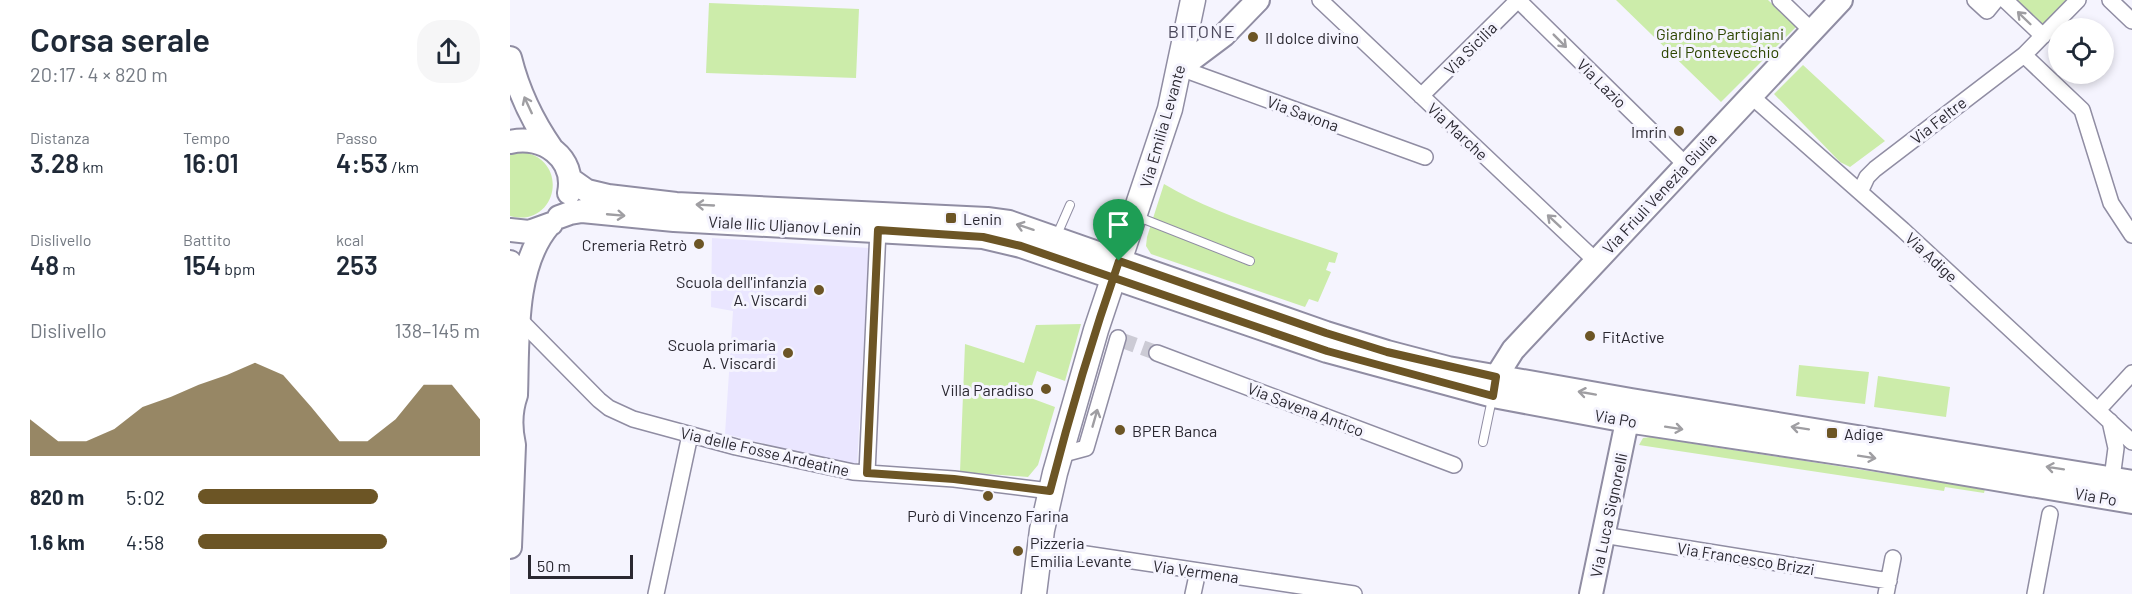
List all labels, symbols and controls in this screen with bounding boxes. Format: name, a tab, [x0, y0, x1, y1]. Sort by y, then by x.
one-way arrow	[2017, 11, 2032, 25]
street label: Via Sicilia	[1440, 18, 1500, 78]
map controls	[2048, 18, 2114, 84]
button: locate	[2048, 18, 2114, 84]
text: Corsa serale	[30, 19, 210, 59]
button: share	[417, 20, 480, 83]
district label: BITONE	[1168, 20, 1236, 42]
park label: Giardino Partigiani del Pontevecchio	[1656, 24, 1784, 61]
place label: Il dolce divino	[1265, 28, 1359, 47]
marker: Il dolce divino	[1246, 30, 1260, 44]
one-way arrow	[1552, 34, 1567, 49]
street label: Via Lazio	[1573, 54, 1631, 112]
text: 20:17 · 4 × 820 m	[30, 62, 168, 86]
street label: Via Emilia Levante	[1135, 62, 1189, 190]
street label: Via Savona	[1264, 91, 1342, 135]
street label: Via Feltre	[1906, 92, 1970, 148]
one-way arrow	[521, 97, 533, 115]
street label: Via Marche	[1424, 98, 1492, 164]
place label: Imrin	[1631, 122, 1667, 141]
marker: Imrin	[1672, 124, 1686, 138]
text: Distanza	[30, 128, 90, 147]
text: Tempo	[183, 128, 230, 147]
text: Passo	[336, 128, 377, 147]
street label: Via Friuli Venezia Giulia	[1598, 129, 1720, 257]
text: 3.28	[30, 147, 79, 178]
text: 16:01	[183, 147, 239, 178]
text: 4:53	[336, 147, 388, 178]
text: km	[79, 157, 104, 176]
text: /km	[388, 157, 419, 176]
pin	[1093, 199, 1144, 261]
one-way arrow	[695, 200, 715, 211]
icon: arrive	[1102, 208, 1135, 241]
place label: Lenin	[963, 209, 1002, 228]
one-way arrow	[606, 210, 625, 221]
marker: Lenin	[944, 211, 958, 225]
street label: Viale Ilic Uljanov Lenin	[708, 212, 862, 238]
one-way arrow	[1546, 214, 1561, 228]
one-way arrow	[1016, 221, 1035, 232]
street label: Via Adige	[1902, 228, 1962, 286]
text: Dislivello	[30, 230, 91, 249]
text: Battito	[183, 230, 231, 249]
text: kcal	[336, 230, 364, 249]
place label: Cremeria Retrò	[582, 235, 687, 254]
marker: Cremeria Retrò	[692, 237, 706, 251]
text: 48	[30, 249, 59, 280]
text: 154	[183, 249, 221, 280]
text: 253	[336, 249, 378, 280]
text: m	[59, 259, 76, 278]
text: bpm	[221, 259, 255, 278]
place label: Scuola dell'infanzia A. Viscardi	[676, 272, 807, 309]
marker: Scuola dell'infanzia A. Viscardi	[812, 283, 826, 297]
text: Dislivello	[30, 318, 107, 342]
text: 138–145 m	[394, 318, 480, 342]
place label: FitActive	[1602, 327, 1665, 346]
marker: FitActive	[1583, 329, 1597, 343]
place label: Scuola primaria A. Viscardi	[668, 335, 776, 372]
marker: Scuola primaria A. Viscardi	[781, 346, 795, 360]
street label: Via Savena Antico	[1245, 378, 1367, 440]
place label: Villa Paradiso	[941, 380, 1034, 399]
marker: Villa Paradiso	[1039, 382, 1053, 396]
one-way arrow	[1578, 387, 1597, 398]
street label: Via Po	[1593, 405, 1639, 431]
one-way arrow	[1090, 409, 1101, 428]
place label: BPER Banca	[1132, 421, 1217, 440]
street label: Via delle Fosse Ardeatine	[679, 422, 851, 480]
one-way arrow	[1664, 422, 1684, 433]
one-way arrow	[1791, 422, 1811, 433]
marker: BPER Banca	[1113, 423, 1127, 437]
place label: Adige	[1844, 424, 1883, 443]
marker: Adige	[1825, 426, 1839, 440]
street label: Via Luca Signorelli	[1585, 451, 1631, 579]
one-way arrow	[1857, 452, 1876, 463]
one-way arrow	[2046, 463, 2065, 474]
street label: Via Po	[2073, 483, 2119, 509]
text: 820 m	[30, 485, 84, 509]
text: 5:02	[126, 485, 165, 509]
marker: Purò di Vincenzo Farina	[981, 489, 995, 503]
place label: Purò di Vincenzo Farina	[907, 506, 1069, 525]
text: 1.6 km	[30, 530, 85, 554]
text: 4:58	[126, 530, 165, 554]
place label: Pizzeria Emilia Levante	[1030, 533, 1132, 570]
street label: Via Francesco Brizzi	[1676, 538, 1816, 578]
marker: Pizzeria Emilia Levante	[1011, 544, 1025, 558]
scale bar	[528, 552, 633, 580]
text: 50 m	[537, 556, 571, 575]
street label: Via Vermena	[1152, 556, 1240, 586]

